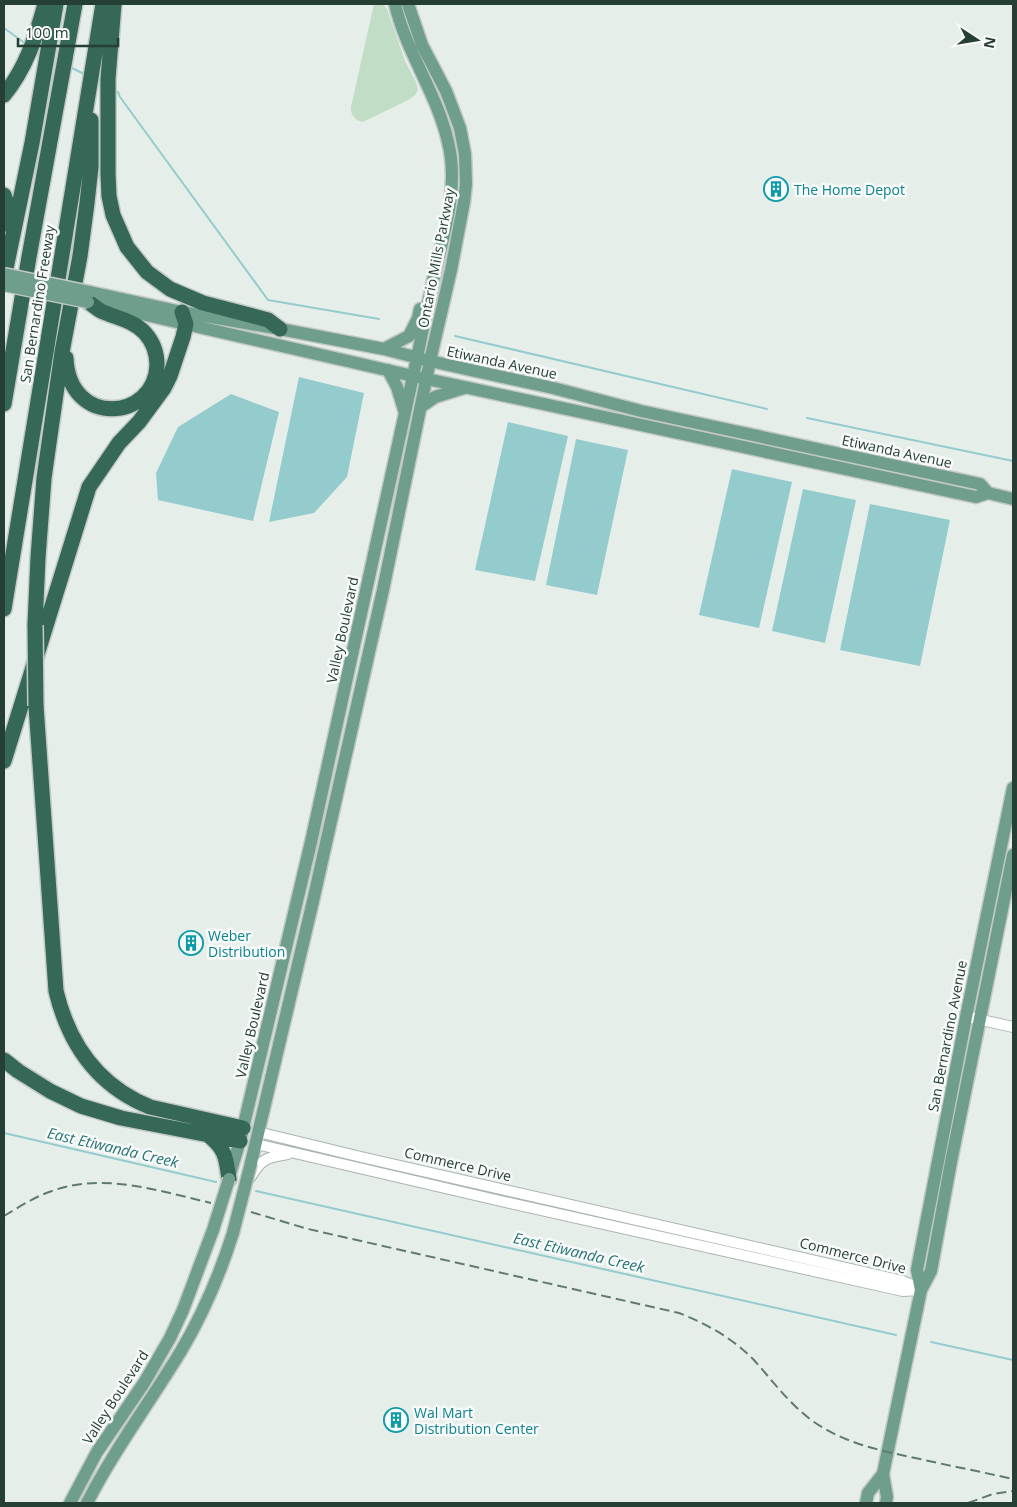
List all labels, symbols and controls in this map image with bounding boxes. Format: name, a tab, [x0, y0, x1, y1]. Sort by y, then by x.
scale bar	[18, 15, 118, 47]
north arrow	[952, 15, 1002, 65]
text: 100 m	[25, 22, 69, 42]
text: N	[980, 35, 1001, 50]
building icon: The Home Depot	[763, 176, 789, 202]
place label: The Home Depot	[794, 180, 905, 199]
street label: Ontario Mills Parkway	[413, 186, 459, 330]
street label: San Bernardino Freeway	[15, 223, 59, 384]
street label: Etiwanda Avenue	[445, 341, 559, 383]
street label: Etiwanda Avenue	[840, 430, 954, 472]
street label: Valley Boulevard	[321, 575, 363, 685]
place label: Weber Distribution	[208, 926, 285, 961]
building icon: Weber Distribution	[178, 930, 204, 956]
street label: San Bernardino Avenue	[923, 959, 971, 1113]
street label: Valley Boulevard	[231, 970, 273, 1080]
water label: East Etiwanda Creek	[45, 1122, 181, 1172]
street label: Commerce Drive	[403, 1142, 513, 1186]
water label: East Etiwanda Creek	[511, 1227, 647, 1277]
street label: Commerce Drive	[798, 1233, 908, 1277]
street label: Valley Boulevard	[78, 1346, 152, 1448]
place label: Wal Mart Distribution Center	[414, 1403, 539, 1438]
building icon: Wal Mart Distribution Center	[383, 1407, 409, 1433]

